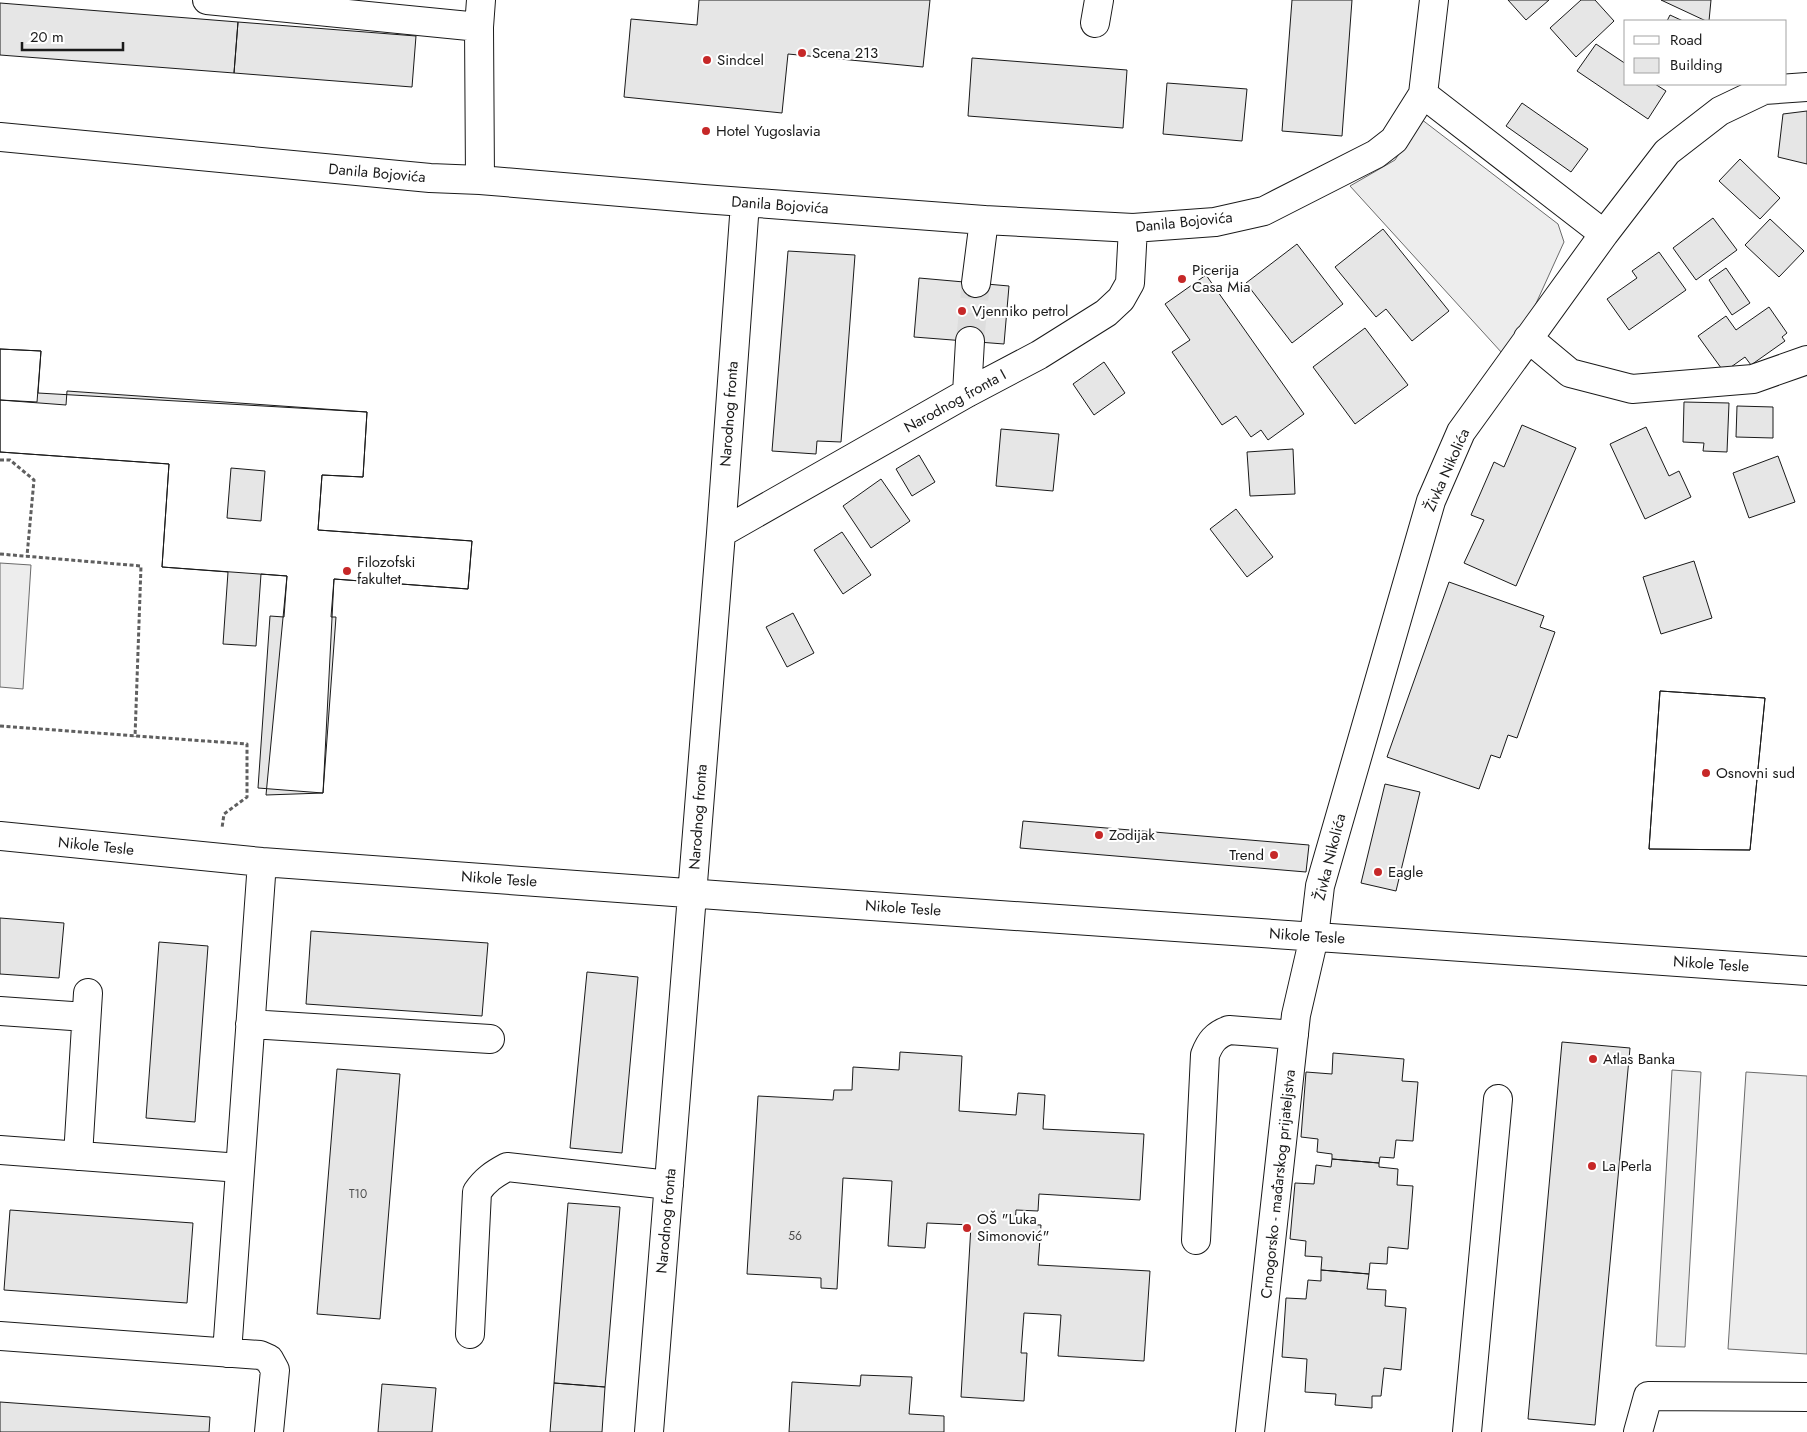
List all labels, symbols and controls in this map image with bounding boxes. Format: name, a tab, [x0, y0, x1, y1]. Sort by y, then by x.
scale bar	[22, 20, 124, 52]
legend	[1624, 20, 1787, 85]
text: 20 m	[30, 26, 64, 48]
text: Road	[1670, 29, 1702, 51]
place label: Scena 213	[812, 42, 878, 64]
marker: Scena 213	[796, 47, 808, 59]
place label: Sindcel	[717, 49, 764, 71]
marker: Sindcel	[701, 54, 713, 66]
text: Building	[1670, 54, 1722, 76]
place label: Hotel Yugoslavia	[716, 120, 820, 142]
marker: Hotel Yugoslavia	[700, 125, 712, 137]
street label: Danila Bojovića	[327, 158, 427, 188]
street label: Danila Bojovića	[731, 191, 829, 219]
street label: Danila Bojovića	[1134, 206, 1234, 238]
place label: Picerija Casa Mia	[1192, 259, 1251, 298]
marker: Picerija Casa Mia	[1176, 273, 1188, 285]
place label: Vjenniko petrol	[972, 300, 1069, 322]
marker: Vjenniko petrol	[956, 305, 968, 317]
street label: Narodnog fronta	[714, 361, 744, 467]
street label: Narodnog fronta I	[900, 364, 1010, 438]
street label: Živka Nikolića	[1419, 425, 1475, 515]
place label: Filozofski fakultet	[357, 551, 416, 590]
marker: Filozofski fakultet	[341, 565, 353, 577]
place label: Osnovni sud	[1716, 762, 1795, 784]
street label: Narodnog fronta	[683, 764, 713, 870]
marker: Osnovni sud	[1700, 767, 1712, 779]
street label: Živka Nikolića	[1309, 811, 1351, 903]
place label: Zodijak	[1109, 824, 1155, 846]
marker: Zodijak	[1093, 829, 1105, 841]
street label: Nikole Tesle	[57, 831, 135, 861]
place label: Trend	[1229, 844, 1264, 866]
marker: Trend	[1268, 849, 1280, 861]
place label: Eagle	[1388, 861, 1423, 883]
street label: Nikole Tesle	[460, 865, 538, 893]
marker: Eagle	[1372, 866, 1384, 878]
street label: Nikole Tesle	[864, 894, 942, 922]
street label: Nikole Tesle	[1268, 922, 1346, 950]
street label: Nikole Tesle	[1672, 950, 1750, 978]
place label: Atlas Banka	[1603, 1048, 1675, 1070]
marker: Atlas Banka	[1587, 1053, 1599, 1065]
street label: Crnogorsko - mađarskog prijateljstva	[1255, 1068, 1301, 1300]
place label: La Perla	[1602, 1155, 1652, 1177]
marker: La Perla	[1586, 1160, 1598, 1172]
street label: Narodnog fronta	[650, 1167, 682, 1275]
house number: T10	[349, 1185, 367, 1203]
place label: OŠ "Luka Simonović"	[977, 1208, 1050, 1247]
marker: OŠ "Luka Simonović"	[961, 1222, 973, 1234]
house number: 56	[788, 1227, 802, 1245]

